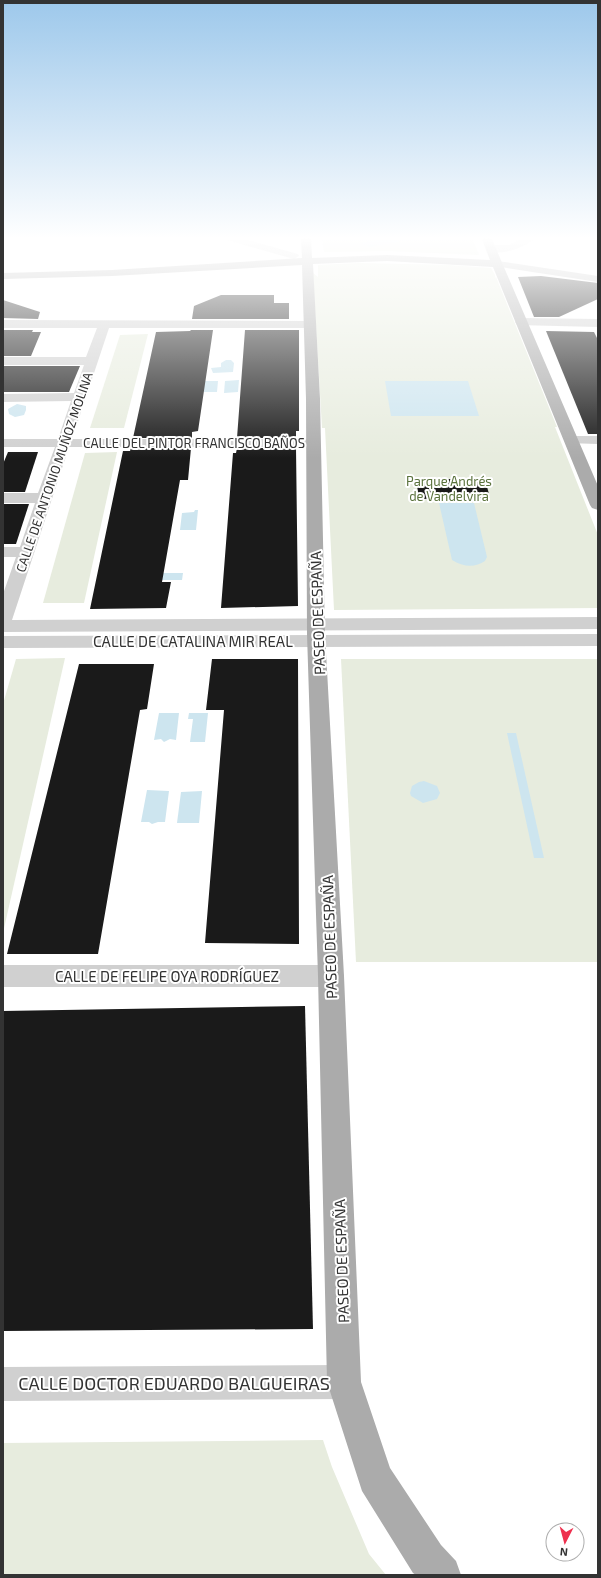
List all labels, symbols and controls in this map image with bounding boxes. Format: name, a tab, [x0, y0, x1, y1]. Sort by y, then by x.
street label: CALLE DE ANTONIO MUÑOZ MOLINA	[12, 370, 96, 574]
street label: CALLE DEL PINTOR FRANCISCO BAÑOS	[83, 435, 305, 451]
park label: Parque Andrés de Vandelvira	[406, 473, 492, 504]
street label: PASEO DE ESPAÑA	[306, 550, 328, 675]
street label: CALLE DE CATALINA MIR REAL	[93, 632, 293, 650]
street label: PASEO DE ESPAÑA	[318, 874, 340, 999]
street label: CALLE DE FELIPE OYA RODRÍGUEZ	[55, 967, 279, 985]
street label: PASEO DE ESPAÑA	[330, 1198, 352, 1323]
street label: CALLE DOCTOR EDUARDO BALGUEIRAS	[18, 1372, 330, 1394]
north arrow	[545, 1522, 585, 1562]
text: N	[559, 1546, 569, 1559]

